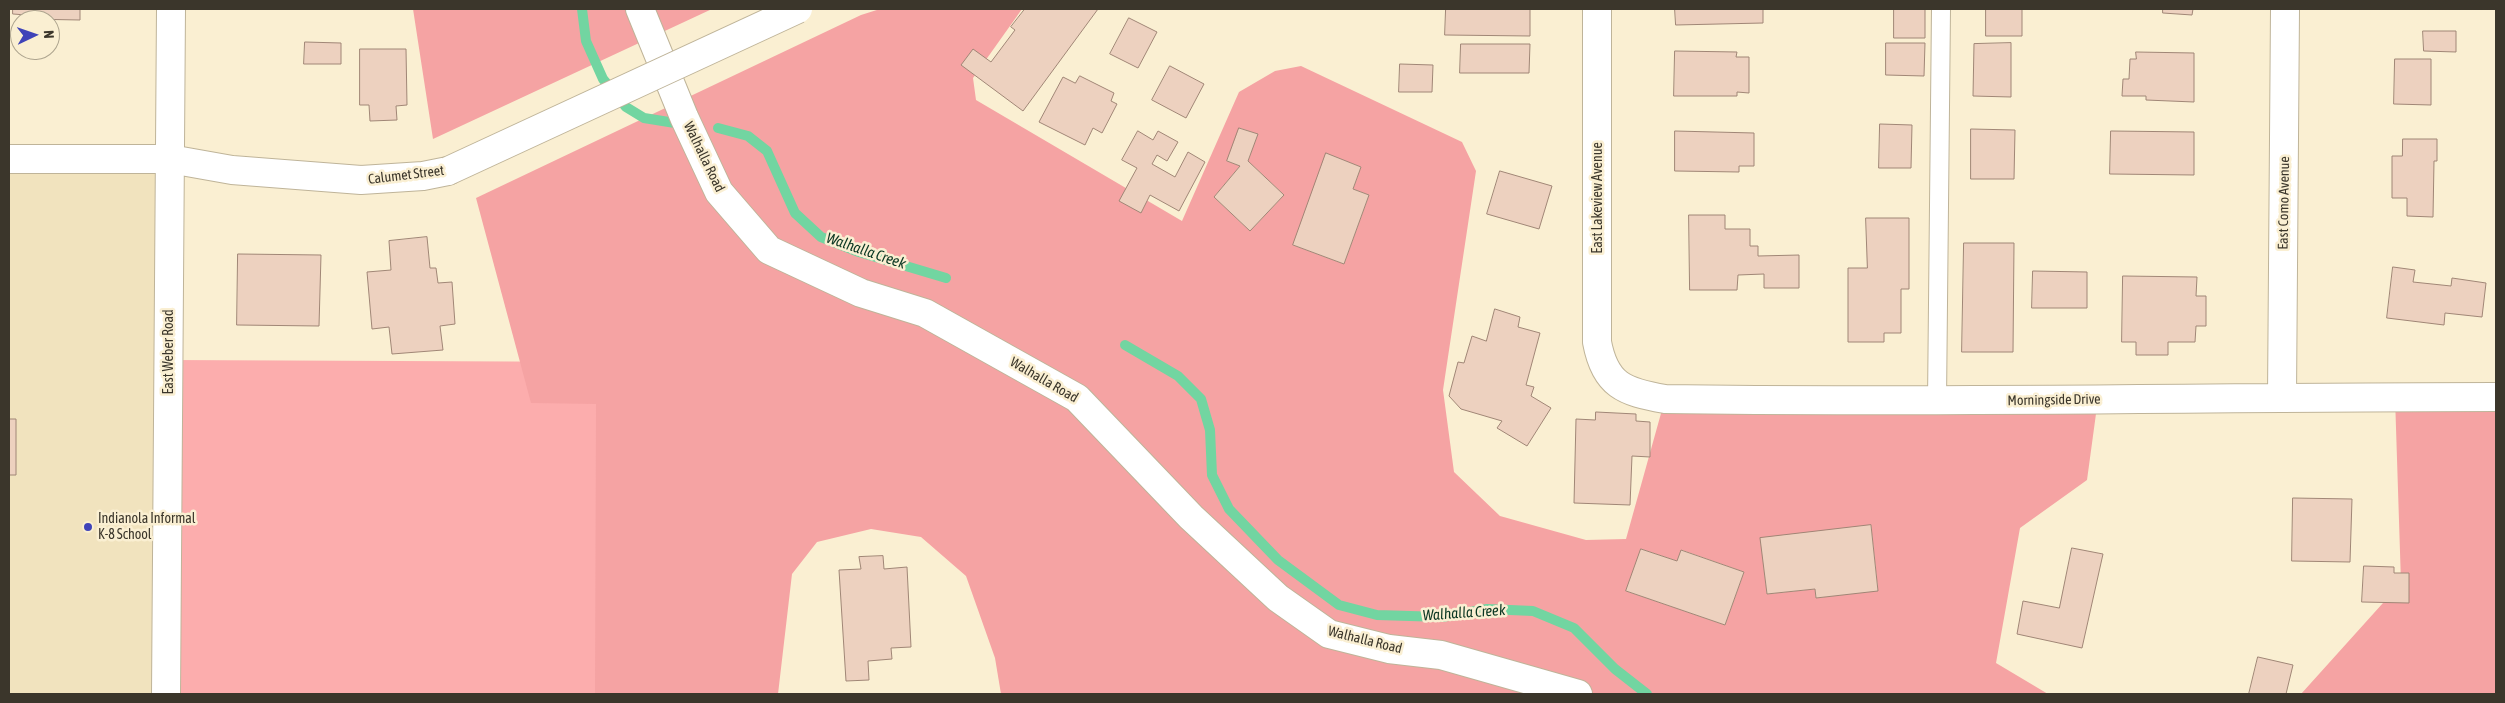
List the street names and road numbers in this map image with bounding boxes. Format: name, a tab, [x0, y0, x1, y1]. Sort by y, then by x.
street label: Walhalla Road	[680, 119, 728, 195]
street label: East Lakeview Avenue	[1590, 142, 1606, 254]
street label: East Como Avenue	[2275, 156, 2293, 250]
street label: Calumet Street	[367, 162, 445, 188]
street label: East Weber Road	[161, 309, 177, 395]
street label: Walhalla Road	[1007, 354, 1081, 406]
street label: Morningside Drive	[2007, 391, 2101, 409]
street label: Walhalla Road	[1326, 623, 1404, 657]

